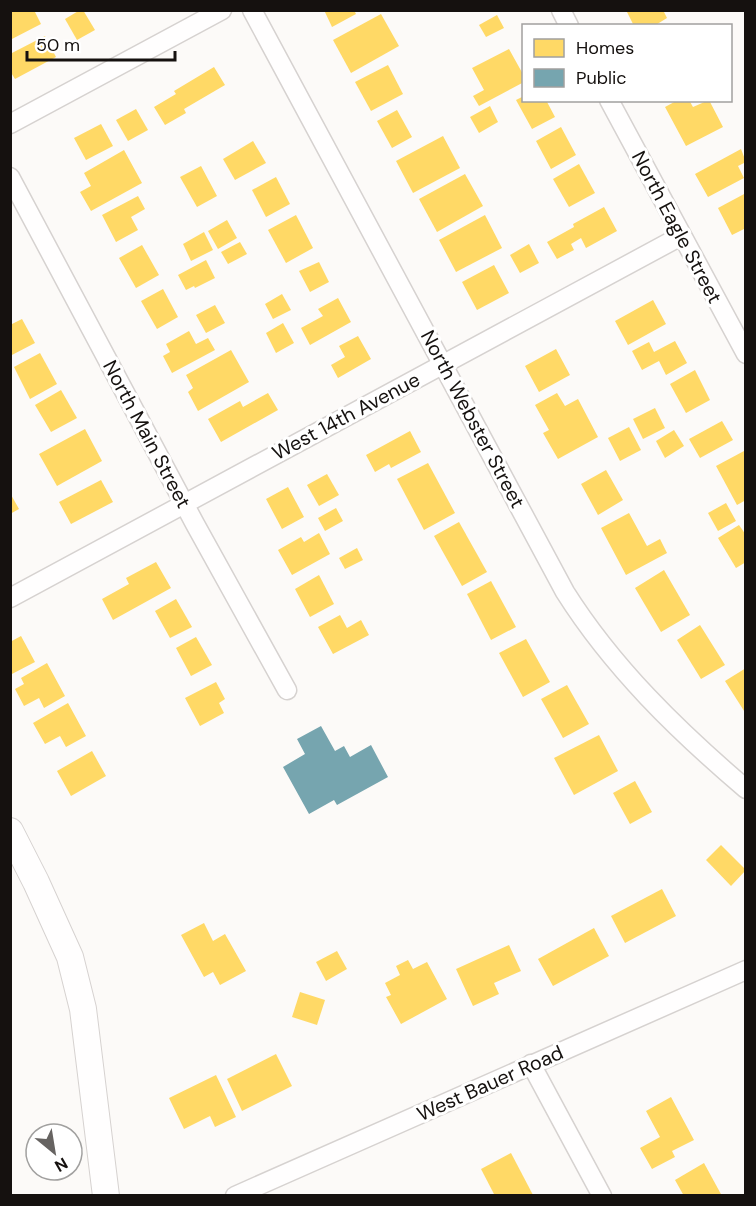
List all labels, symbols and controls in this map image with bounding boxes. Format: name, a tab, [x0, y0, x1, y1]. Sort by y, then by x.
scale bar	[27, 24, 176, 62]
legend	[522, 24, 732, 102]
text: 50 m	[36, 33, 80, 57]
text: Homes	[576, 36, 634, 60]
text: Public	[576, 66, 627, 90]
street label: North Eagle Street	[626, 146, 728, 308]
street label: North Webster Street	[415, 326, 531, 513]
street label: North Main Street	[97, 356, 197, 513]
street label: West 14th Avenue	[268, 366, 424, 466]
street label: West Bauer Road	[413, 1039, 567, 1127]
north arrow	[24, 1122, 84, 1182]
text: N	[51, 1153, 72, 1177]

